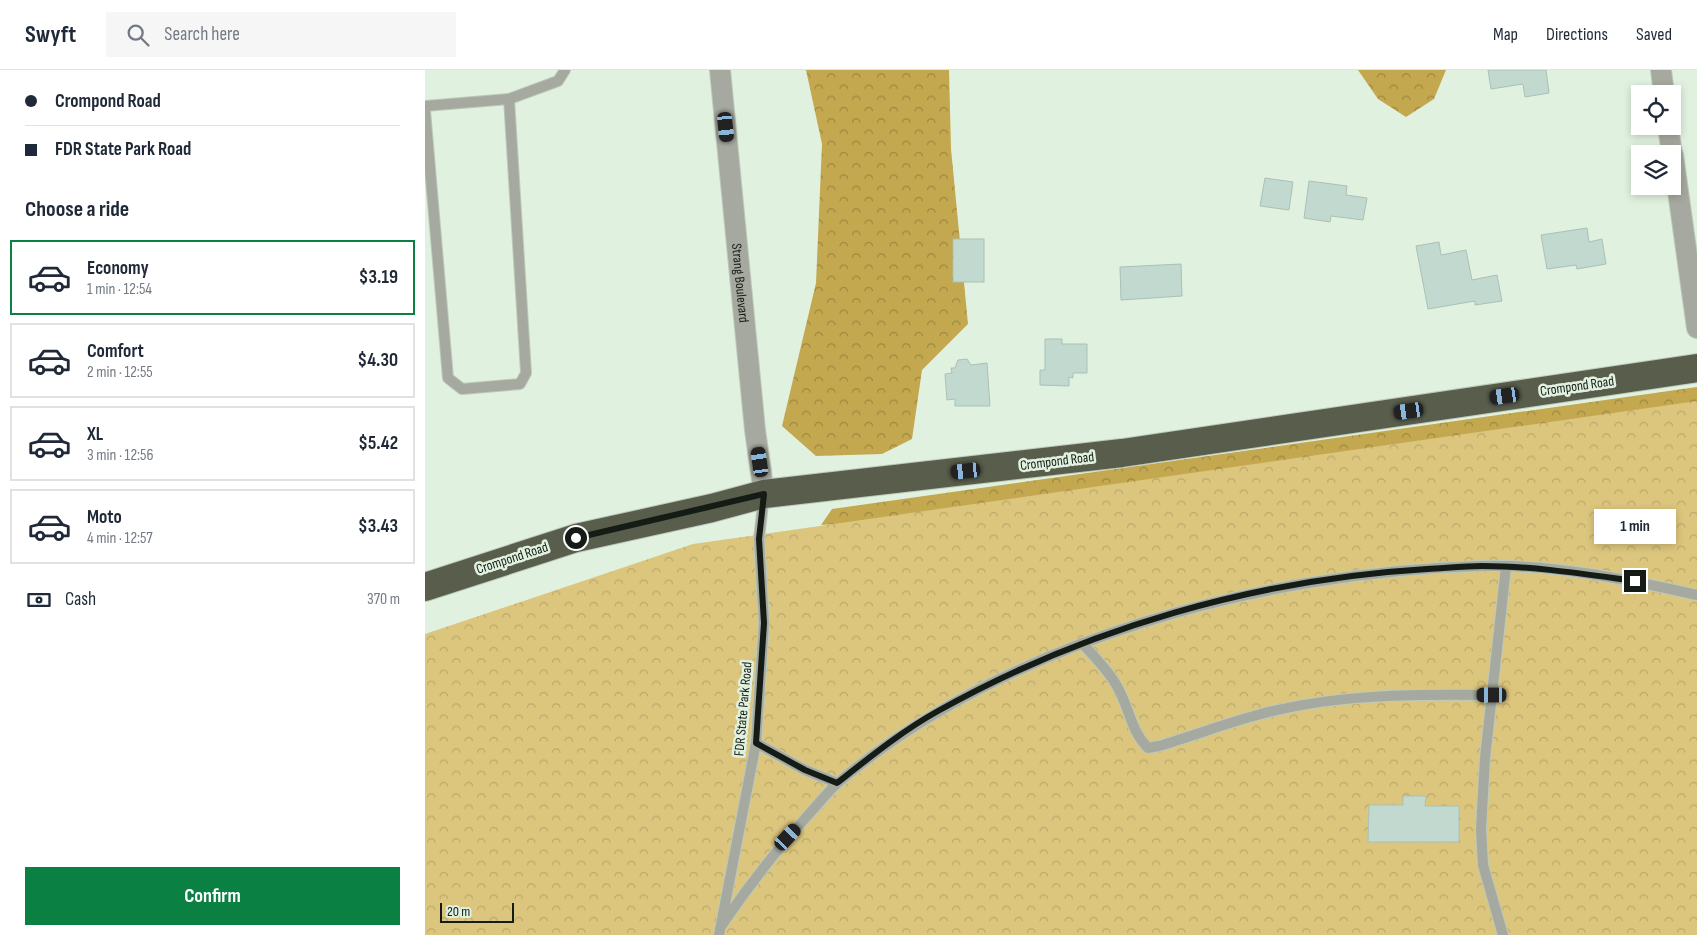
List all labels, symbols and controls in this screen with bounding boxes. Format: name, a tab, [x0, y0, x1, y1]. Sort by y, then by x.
search box	[106, 12, 456, 57]
text: Swyft	[25, 20, 76, 49]
icon: search	[124, 21, 152, 49]
text: Search here	[164, 23, 240, 46]
text: Map	[1493, 24, 1518, 45]
text: Directions	[1546, 24, 1608, 45]
text: Saved	[1636, 24, 1672, 45]
map controls	[1631, 85, 1681, 195]
button: locate	[1631, 85, 1681, 135]
text: Crompond Road	[55, 90, 161, 113]
car	[716, 111, 735, 143]
text: FDR State Park Road	[55, 138, 191, 161]
button: layers	[1631, 145, 1681, 195]
text: Choose a ride	[25, 196, 129, 223]
street label: Strang Boulevard	[728, 243, 753, 324]
icon: car	[27, 255, 72, 300]
text: Economy	[87, 257, 149, 280]
text: $3.19	[359, 266, 398, 289]
text: 1 min · 12:54	[87, 280, 152, 299]
icon: car	[27, 338, 72, 383]
text: Comfort	[87, 340, 144, 363]
text: $4.30	[358, 349, 398, 372]
text: 2 min · 12:55	[87, 363, 153, 382]
street label: Crompond Road	[1539, 372, 1615, 400]
car	[1489, 386, 1520, 406]
car	[1393, 401, 1424, 421]
icon: car	[27, 421, 72, 466]
text: XL	[87, 423, 103, 446]
text: $5.42	[358, 432, 398, 455]
text: 3 min · 12:56	[87, 446, 153, 465]
car	[750, 446, 769, 478]
street label: Crompond Road	[1019, 448, 1095, 474]
car	[950, 462, 981, 480]
icon: car	[27, 504, 72, 549]
text: Moto	[87, 506, 122, 529]
callout: 1 min	[1594, 508, 1676, 544]
text: $3.43	[358, 515, 398, 538]
text: 1 min	[1620, 517, 1650, 536]
route start	[565, 527, 587, 549]
text: 4 min · 12:57	[87, 529, 153, 548]
street label: Crompond Road	[474, 538, 550, 578]
route end	[1624, 570, 1646, 592]
icon: cash	[25, 586, 53, 614]
text: Cash	[65, 588, 96, 611]
text: 370 m	[367, 590, 400, 609]
street label: FDR State Park Road	[730, 661, 756, 757]
car	[1477, 688, 1507, 703]
car	[772, 821, 803, 853]
button: Confirm	[25, 867, 400, 925]
scale bar	[440, 900, 514, 923]
text: 20 m	[447, 903, 470, 920]

